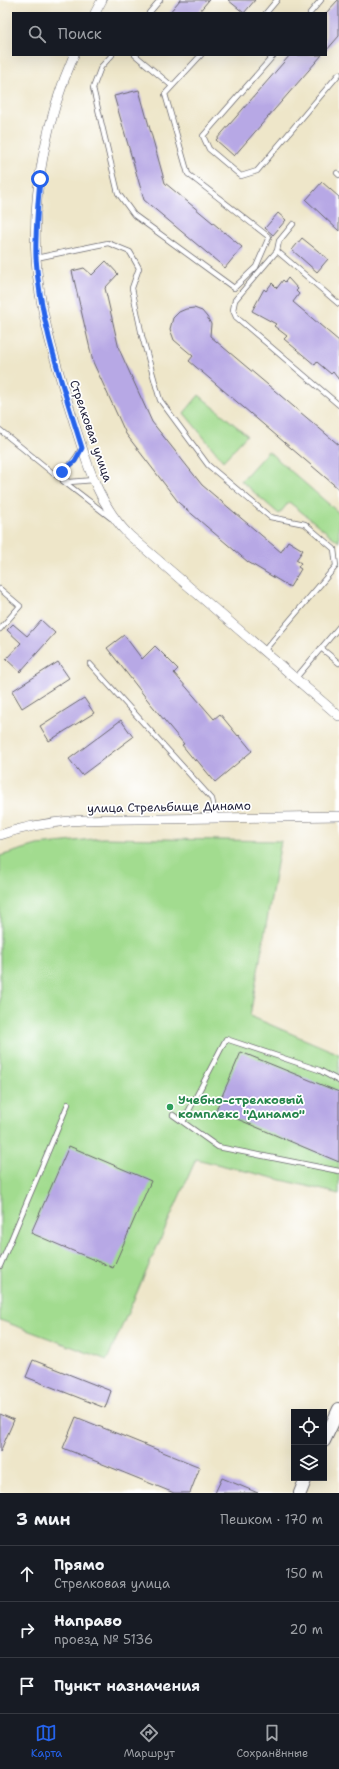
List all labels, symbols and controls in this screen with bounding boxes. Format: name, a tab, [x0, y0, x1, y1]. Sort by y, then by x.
search box	[12, 12, 327, 56]
icon: search	[26, 23, 48, 45]
text: Поиск	[58, 24, 102, 44]
route start	[31, 170, 49, 188]
street label: Стрелковая улица	[66, 378, 116, 485]
route end	[53, 463, 71, 481]
street label: улица Стрельбище Динамо	[87, 798, 251, 816]
place label: Учебно-стрелковый комплекс "Динамо"	[178, 1092, 305, 1122]
marker: Учебно-стрелковый комплекс "Динамо"	[165, 1102, 175, 1112]
map controls	[291, 1409, 327, 1481]
button: locate	[291, 1409, 327, 1445]
button: layers	[291, 1445, 327, 1481]
text: 3 мин	[16, 1508, 71, 1530]
text: Пешком · 170 m	[220, 1511, 323, 1528]
text: Прямо	[54, 1555, 104, 1575]
icon: ahead	[16, 1563, 38, 1585]
text: 150 m	[285, 1565, 323, 1582]
text: Стрелковая улица	[54, 1575, 170, 1592]
text: Направо	[54, 1611, 122, 1631]
icon: right	[16, 1619, 38, 1641]
text: 20 m	[290, 1621, 323, 1638]
text: проезд № 5136	[54, 1631, 153, 1648]
icon: arrive	[16, 1675, 38, 1697]
text: Пункт назначения	[54, 1676, 200, 1696]
tab: Карта	[31, 1722, 62, 1761]
tab: Маршрут	[124, 1722, 175, 1761]
tab: Сохранённые	[236, 1722, 308, 1761]

